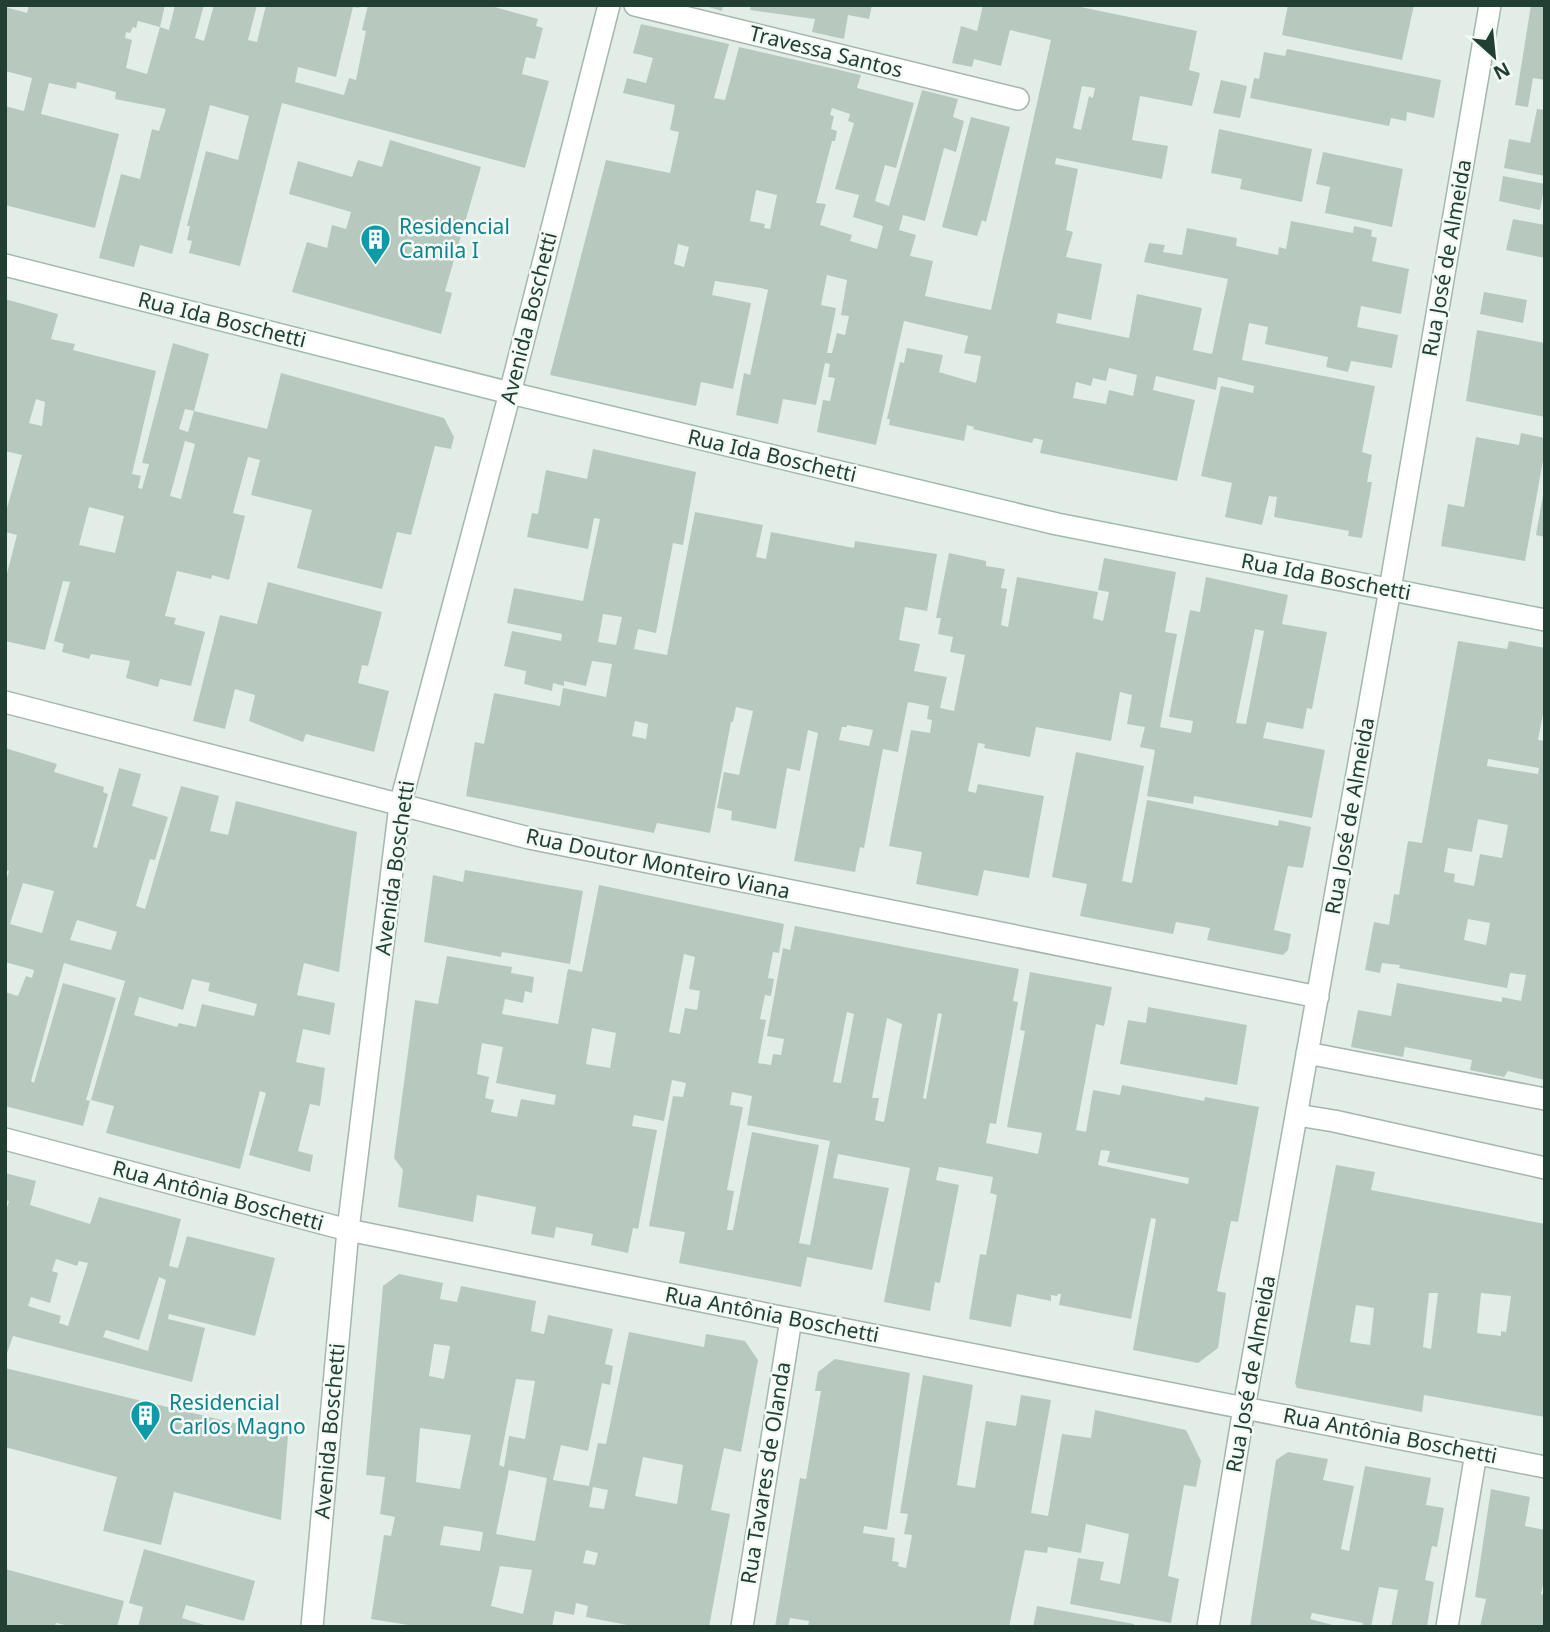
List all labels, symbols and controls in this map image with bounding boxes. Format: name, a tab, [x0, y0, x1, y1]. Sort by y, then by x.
street label: Travessa Santos	[747, 18, 906, 84]
north arrow	[1459, 21, 1529, 91]
text: N	[1489, 56, 1515, 86]
street label: Rua José de Almeida	[1415, 157, 1477, 359]
place label: Residencial Camila I	[399, 212, 510, 264]
building icon: Residencial Camila I	[359, 222, 393, 266]
street label: Avenida Boschetti	[493, 229, 563, 407]
street label: Rua Ida Boschetti	[135, 285, 309, 353]
street label: Rua Ida Boschetti	[685, 422, 859, 488]
street label: Rua Ida Boschetti	[1239, 546, 1414, 606]
street label: Rua José de Almeida	[1318, 715, 1380, 917]
street label: Avenida Boschetti	[368, 779, 420, 957]
street label: Rua Doutor Monteiro Viana	[524, 821, 793, 905]
street label: Rua Antônia Boschetti	[110, 1153, 327, 1237]
street label: Rua José de Almeida	[1219, 1273, 1281, 1475]
street label: Rua Antônia Boschetti	[663, 1280, 882, 1349]
street label: Avenida Boschetti	[307, 1342, 351, 1520]
street label: Rua Tavares de Olanda	[734, 1360, 796, 1586]
place label: Residencial Carlos Magno	[169, 1388, 306, 1440]
building icon: Residencial Carlos Magno	[129, 1398, 163, 1442]
street label: Rua Antônia Boschetti	[1281, 1401, 1500, 1470]

